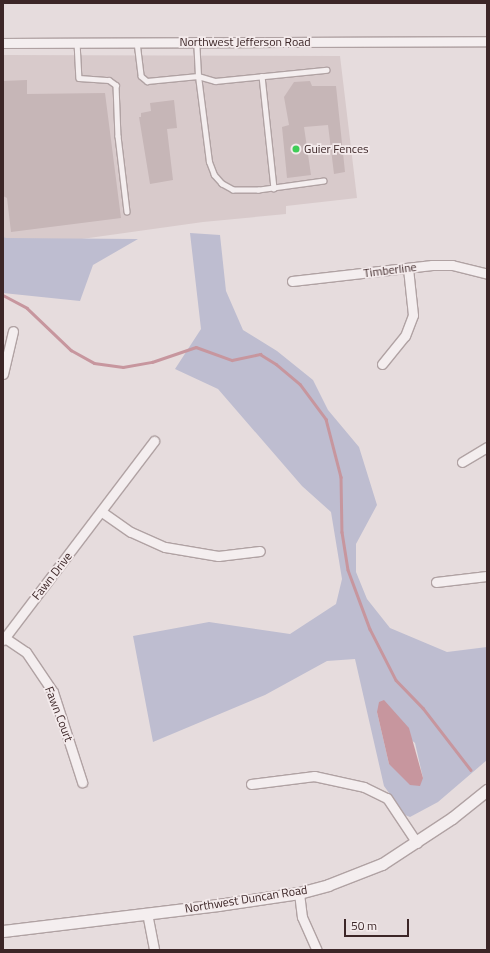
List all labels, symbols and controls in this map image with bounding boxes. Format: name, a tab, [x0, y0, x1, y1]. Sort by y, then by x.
street label: Northwest Jefferson Road	[179, 35, 311, 49]
place label: Guier Fences	[304, 142, 369, 156]
marker: Guier Fences	[291, 144, 301, 154]
street label: Timberline	[363, 260, 417, 280]
street label: Fawn Drive	[29, 549, 75, 603]
street label: Fawn Court	[42, 685, 76, 743]
street label: Northwest Duncan Road	[184, 882, 308, 916]
scale bar	[346, 911, 411, 937]
text: 50 m	[351, 916, 377, 935]

